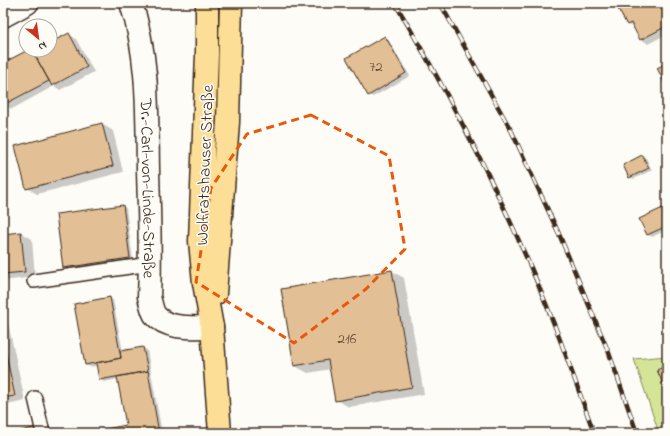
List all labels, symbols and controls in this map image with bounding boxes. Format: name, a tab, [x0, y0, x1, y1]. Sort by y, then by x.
north arrow	[18, 18, 58, 58]
text: N	[35, 37, 49, 55]
house number: 72	[369, 56, 383, 78]
street label: Wolfratshauser Straße	[190, 84, 221, 246]
street label: Dr.-Carl-von-Linde-Straße	[133, 97, 161, 279]
house number: 216	[338, 328, 357, 350]

